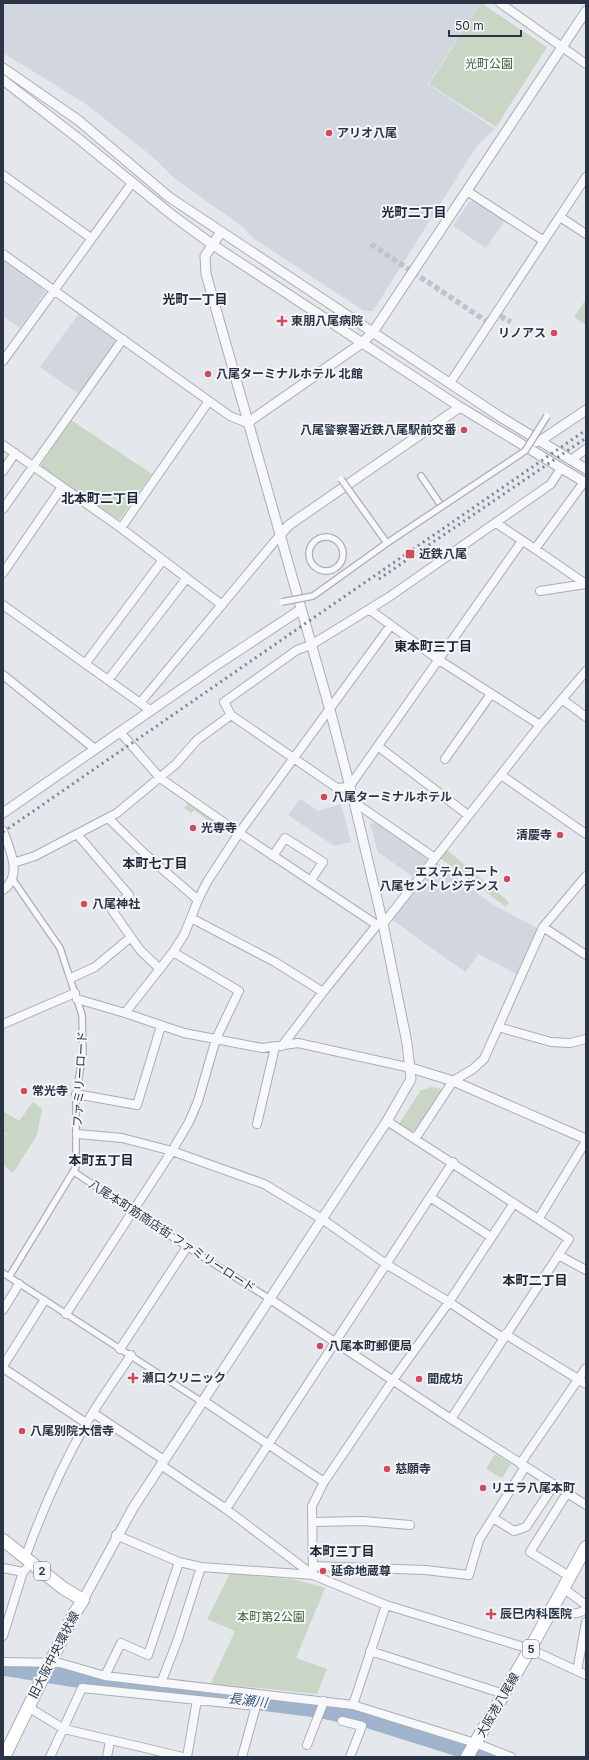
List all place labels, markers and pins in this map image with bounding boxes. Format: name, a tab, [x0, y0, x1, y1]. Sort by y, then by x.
place label: アリオ八尾	[337, 125, 397, 140]
marker: アリオ八尾	[324, 128, 334, 138]
place label: 東朋八尾病院	[291, 313, 363, 328]
marker: 東朋八尾病院	[276, 315, 288, 327]
place label: リノアス	[498, 325, 546, 340]
marker: リノアス	[549, 328, 559, 338]
place label: 八尾ターミナルホテル 北館	[216, 366, 363, 381]
marker: 八尾ターミナルホテル 北館	[203, 369, 213, 379]
place label: 八尾警察署近鉄八尾駅前交番	[300, 422, 457, 437]
marker: 八尾警察署近鉄八尾駅前交番	[459, 425, 469, 435]
place label: 近鉄八尾	[419, 546, 467, 561]
marker: 近鉄八尾	[404, 548, 416, 560]
place label: 八尾ターミナルホテル	[332, 789, 452, 804]
marker: 八尾ターミナルホテル	[319, 792, 329, 802]
place label: 光専寺	[201, 820, 237, 835]
marker: 光専寺	[188, 823, 198, 833]
place label: 清慶寺	[516, 827, 552, 842]
marker: 清慶寺	[555, 830, 565, 840]
place label: エステムコート 八尾セントレジデンス	[379, 864, 499, 893]
marker: エステムコート 八尾セントレジデンス	[502, 874, 512, 884]
place label: 八尾神社	[92, 896, 140, 911]
marker: 八尾神社	[79, 899, 89, 909]
place label: 常光寺	[32, 1083, 68, 1098]
marker: 常光寺	[19, 1086, 29, 1096]
place label: 八尾本町郵便局	[328, 1338, 412, 1353]
marker: 八尾本町郵便局	[315, 1341, 325, 1351]
place label: 瀬口クリニック	[142, 1370, 226, 1385]
place label: 聞成坊	[427, 1371, 463, 1386]
marker: 瀬口クリニック	[127, 1372, 139, 1384]
marker: 聞成坊	[414, 1374, 424, 1384]
place label: 八尾別院大信寺	[30, 1423, 114, 1438]
marker: 八尾別院大信寺	[17, 1426, 27, 1436]
place label: 慈願寺	[395, 1461, 431, 1476]
marker: 慈願寺	[382, 1464, 392, 1474]
place label: リエラ八尾本町	[491, 1480, 575, 1495]
marker: リエラ八尾本町	[478, 1483, 488, 1493]
place label: 延命地蔵尊	[331, 1563, 391, 1578]
marker: 延命地蔵尊	[318, 1566, 328, 1576]
place label: 辰巳内科医院	[500, 1606, 572, 1621]
marker: 辰巳内科医院	[485, 1608, 497, 1620]

